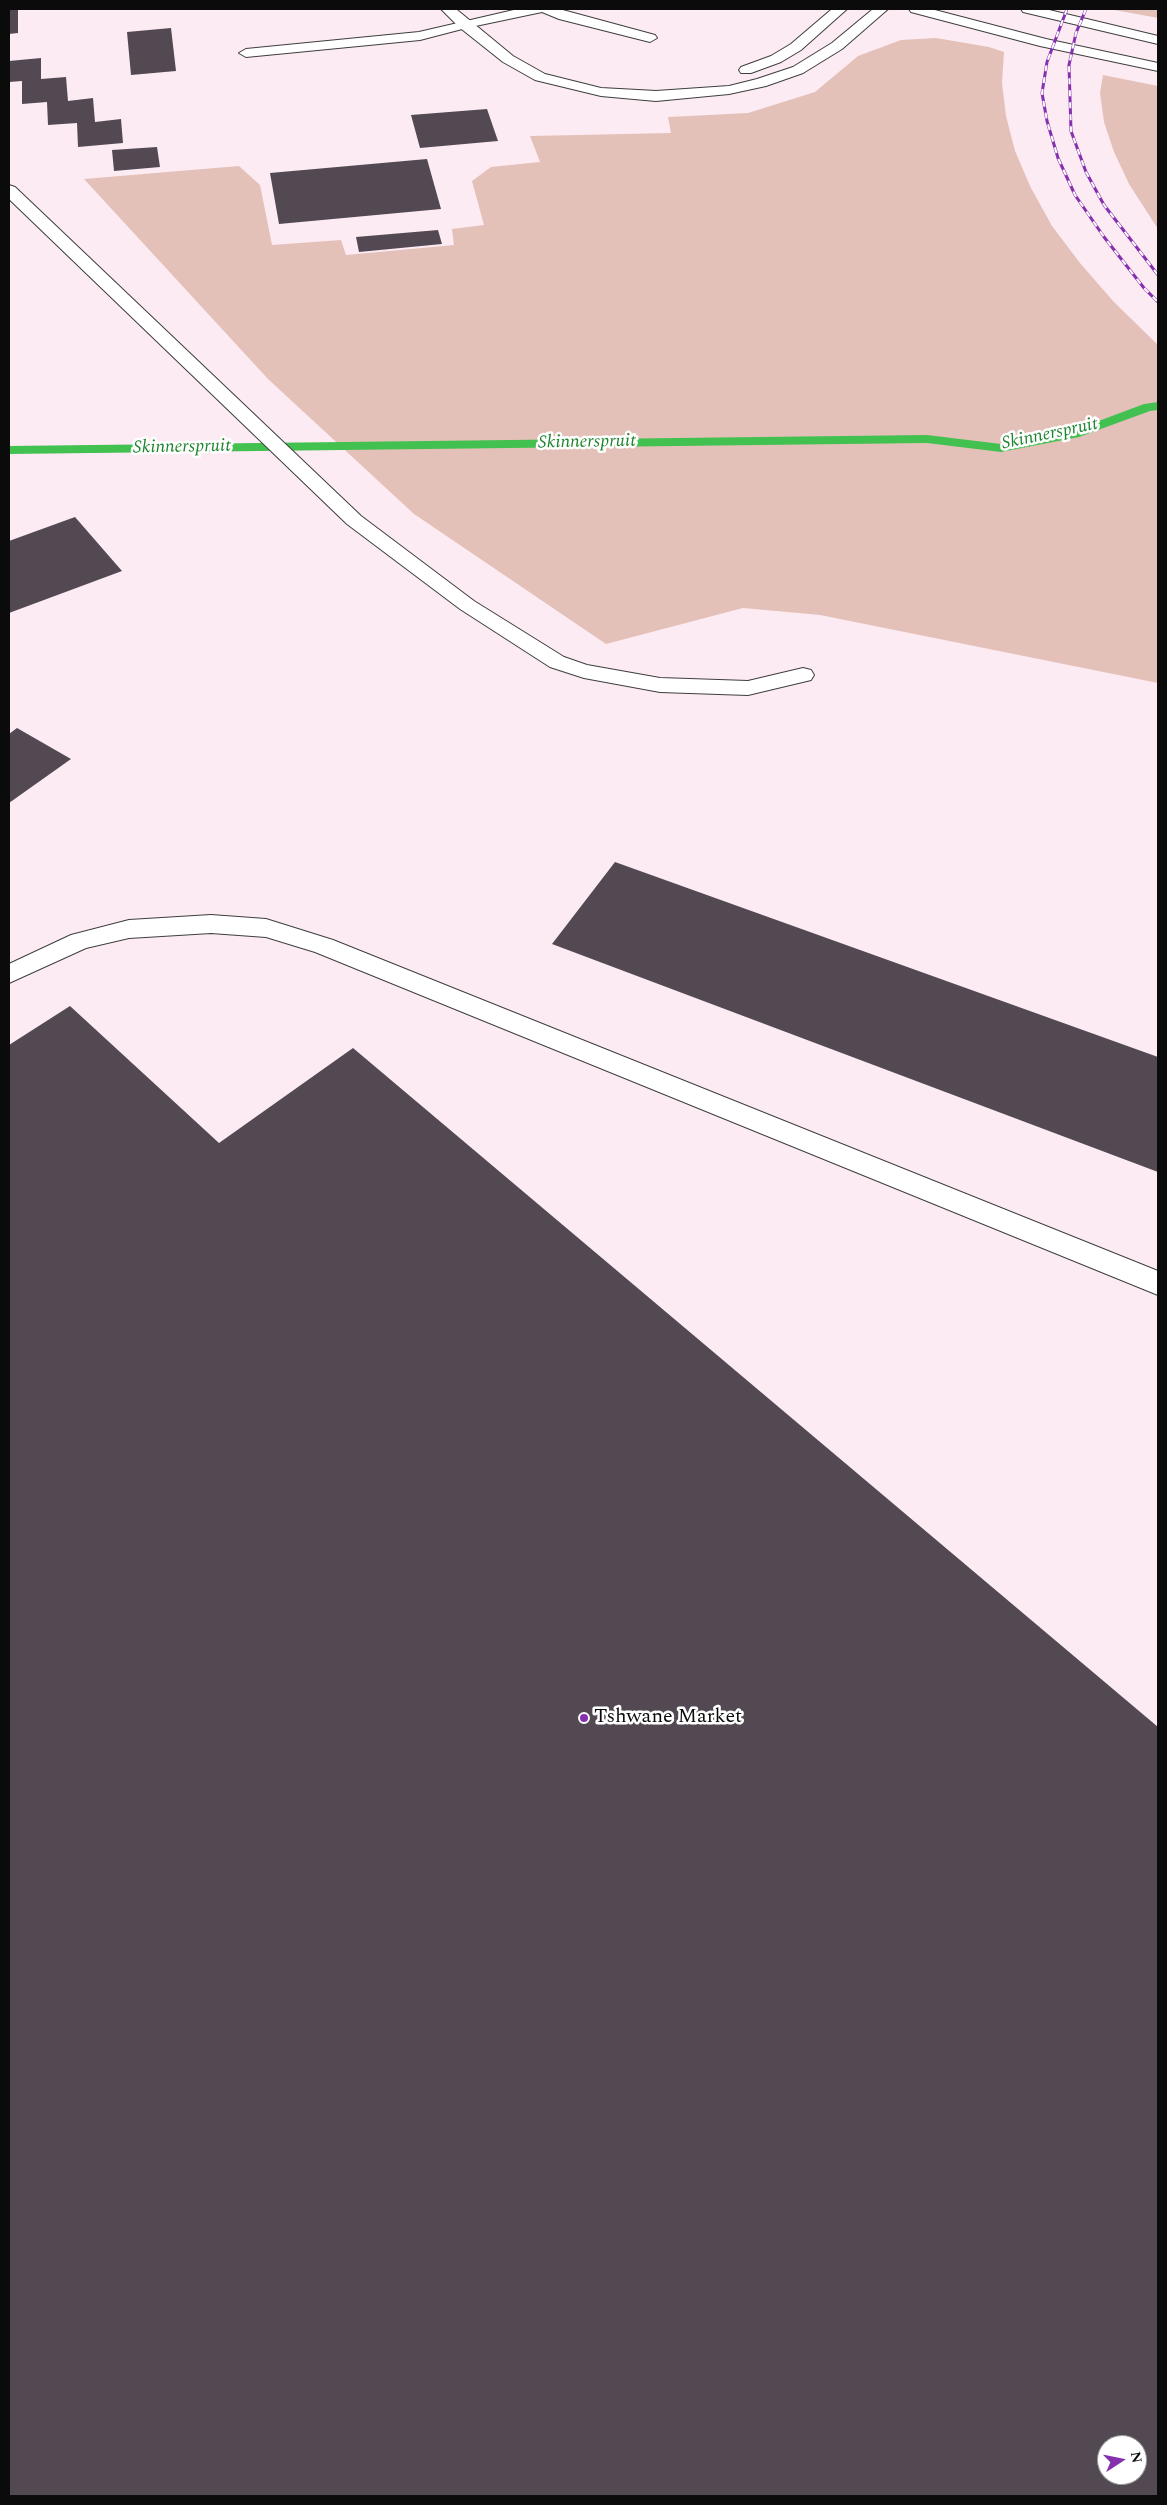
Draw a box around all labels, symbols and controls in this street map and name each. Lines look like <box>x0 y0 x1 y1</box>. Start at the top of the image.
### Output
water label: Skinnerspruit <box>1000 414 1100 456</box>
water label: Skinnerspruit <box>538 431 636 455</box>
water label: Skinnerspruit <box>133 436 231 460</box>
place label: Tshwane Market <box>594 1706 742 1730</box>
marker: Tshwane Market <box>578 1712 590 1724</box>
north arrow <box>1097 2435 1147 2485</box>
text: N <box>1125 2450 1148 2465</box>

